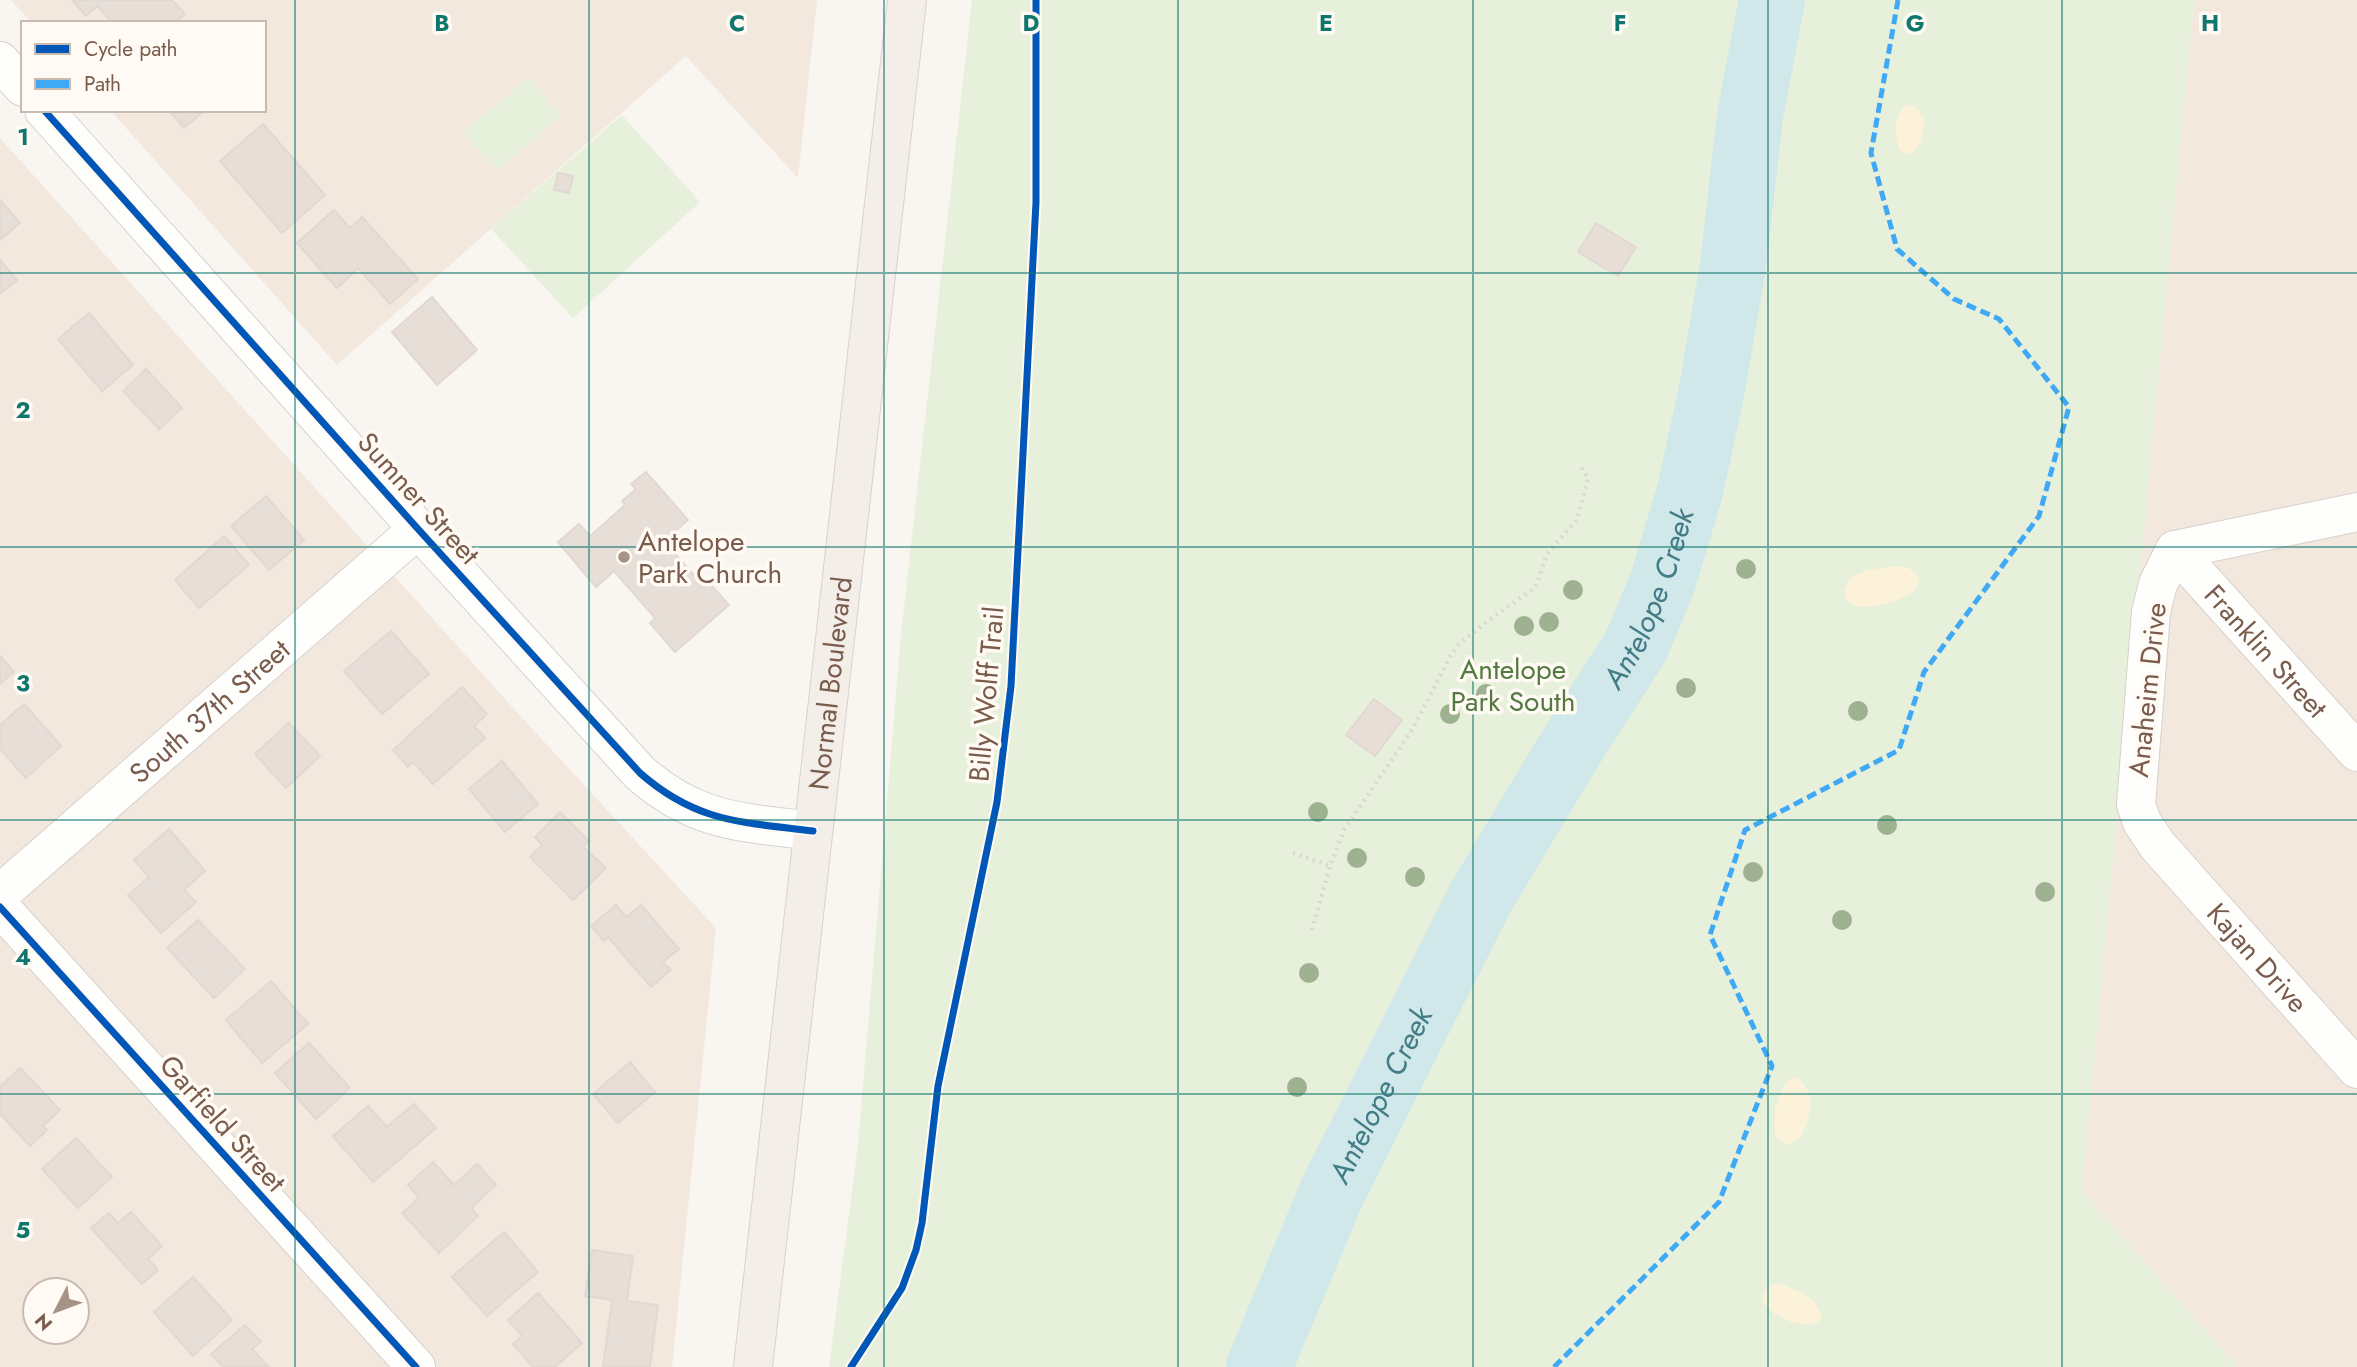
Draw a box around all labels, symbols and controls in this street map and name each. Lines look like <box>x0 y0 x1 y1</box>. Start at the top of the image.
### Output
text: B <box>434 6 450 40</box>
text: C <box>729 6 745 40</box>
text: D <box>1023 6 1040 40</box>
text: E <box>1319 6 1333 40</box>
text: F <box>1614 6 1626 40</box>
text: G <box>1906 6 1924 40</box>
text: H <box>2201 6 2219 40</box>
legend <box>21 21 266 112</box>
text: Cycle path <box>84 34 177 64</box>
text: Path <box>84 69 121 99</box>
text: 1 <box>17 120 29 154</box>
text: 2 <box>15 393 31 427</box>
street label: Sumner Street <box>348 423 490 574</box>
water label: Antelope Creek <box>1591 502 1705 698</box>
place label: Antelope Park Church <box>638 521 782 594</box>
marker: Antelope Park Church <box>616 549 632 565</box>
street label: Normal Boulevard <box>798 575 863 792</box>
street label: Franklin Street <box>2194 576 2337 727</box>
street label: Anaheim Drive <box>2118 601 2177 779</box>
street label: Billy Wolff Trail <box>958 605 1015 783</box>
street label: South 37th Street <box>120 630 299 793</box>
park label: Antelope Park South <box>1450 649 1576 722</box>
text: 3 <box>16 666 30 700</box>
street label: Kajan Drive <box>2197 894 2318 1022</box>
text: 4 <box>15 940 31 974</box>
water label: Antelope Creek <box>1317 999 1443 1191</box>
street label: Garfield Street <box>150 1046 296 1201</box>
text: 5 <box>16 1213 30 1247</box>
north arrow <box>21 1276 91 1346</box>
text: N <box>29 1307 59 1337</box>

